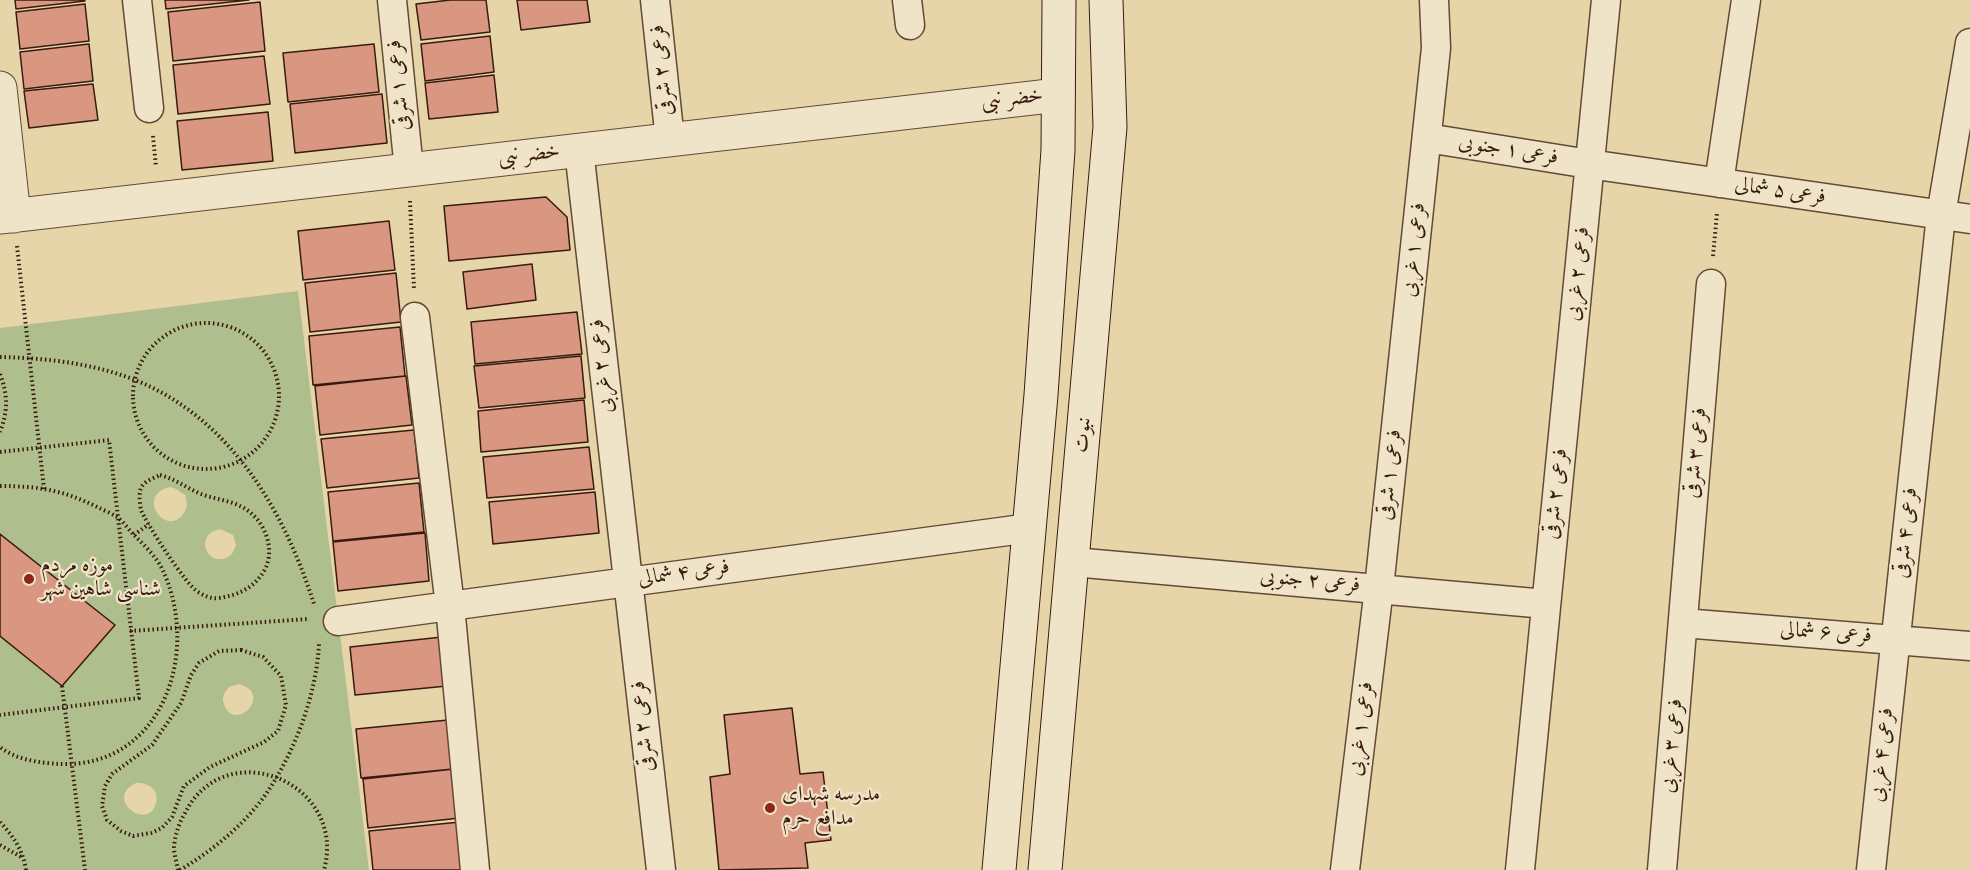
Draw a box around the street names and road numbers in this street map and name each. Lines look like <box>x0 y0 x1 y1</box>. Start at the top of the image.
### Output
street label: فرعی ۲ شرقی <box>646 23 680 117</box>
street label: فرعی ۱ شرقی <box>383 38 417 132</box>
street label: خضر نبی <box>980 84 1044 116</box>
street label: فرعی ۱ جنوبی <box>1456 131 1560 171</box>
street label: خضر نبی <box>497 140 561 172</box>
street label: فرعی ۵ شمالی <box>1733 173 1827 211</box>
street label: فرعی ۱ غربی <box>1398 202 1432 298</box>
street label: فرعی ۲ غربی <box>1562 226 1596 322</box>
street label: فرعی ۲ غربی <box>586 318 620 414</box>
street label: فرعی ۳ شرقی <box>1680 406 1714 500</box>
street label: نبوت <box>1070 416 1098 454</box>
street label: فرعی ۱ شرقی <box>1374 428 1408 522</box>
street label: فرعی ۲ شرقی <box>1540 447 1574 541</box>
street label: فرعی ۴ شرقی <box>1890 486 1924 580</box>
street label: فرعی ۴ شمالی <box>637 555 731 593</box>
street label: فرعی ۲ جنوبی <box>1259 565 1361 599</box>
street label: فرعی ۶ شمالی <box>1779 618 1873 650</box>
street label: فرعی ۲ شرقی <box>627 679 661 773</box>
street label: فرعی ۱ غربی <box>1344 681 1380 777</box>
street label: فرعی ۳ غربی <box>1656 698 1690 794</box>
street label: فرعی ۴ غربی <box>1866 707 1900 803</box>

